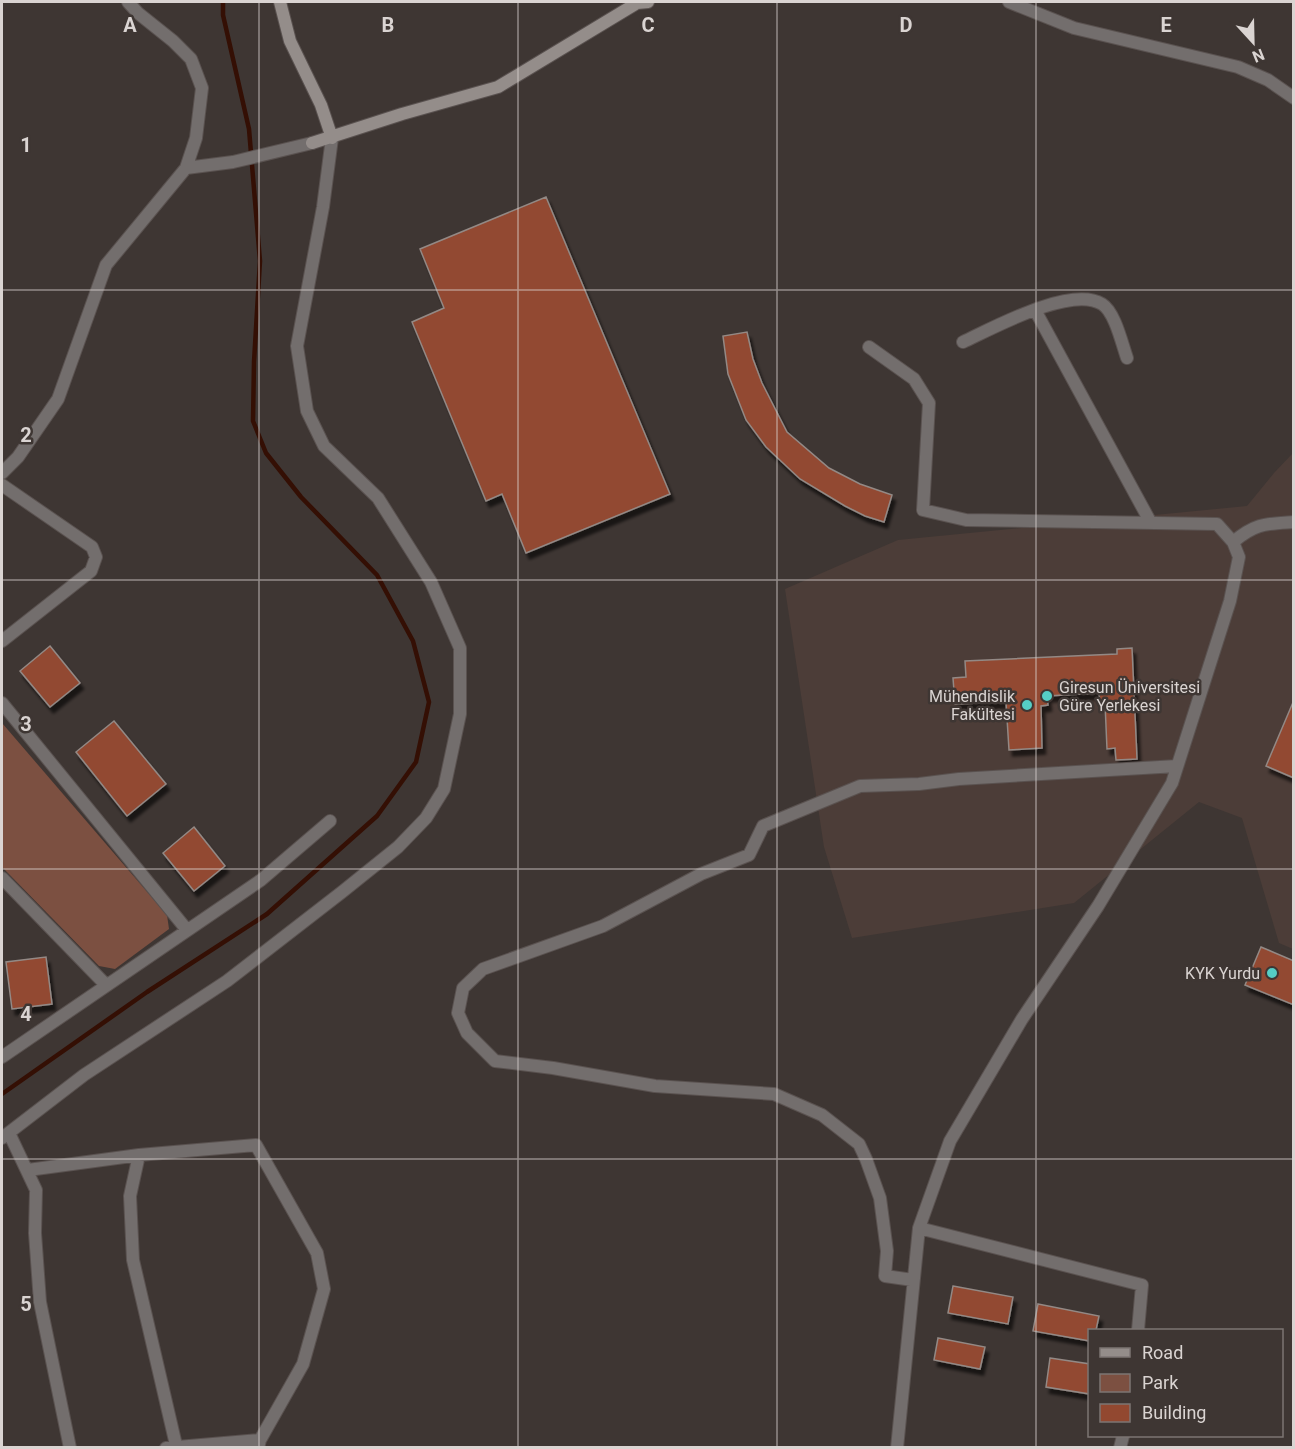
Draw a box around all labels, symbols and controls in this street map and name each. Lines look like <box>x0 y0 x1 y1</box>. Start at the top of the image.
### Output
north arrow <box>1223 12 1283 72</box>
text: A <box>123 13 137 37</box>
text: B <box>382 13 394 37</box>
text: C <box>641 13 655 37</box>
text: D <box>900 13 913 37</box>
text: E <box>1160 13 1172 37</box>
text: N <box>1250 45 1267 66</box>
text: 1 <box>20 133 32 157</box>
text: 2 <box>20 423 32 447</box>
place label: Giresun Üniversitesi Güre Yerlekesi <box>1059 678 1200 715</box>
place label: Mühendislik Fakültesi <box>929 687 1016 724</box>
marker: Giresun Üniversitesi Güre Yerlekesi <box>1040 689 1054 703</box>
marker: Mühendislik Fakültesi <box>1020 698 1034 712</box>
text: 3 <box>20 712 32 736</box>
place label: KYK Yurdu <box>1185 964 1260 983</box>
marker: KYK Yurdu <box>1265 966 1279 980</box>
text: 4 <box>20 1002 32 1026</box>
text: 5 <box>20 1292 32 1316</box>
legend <box>1088 1329 1283 1437</box>
text: Road <box>1142 1342 1183 1363</box>
text: Park <box>1142 1372 1179 1393</box>
text: Building <box>1142 1402 1206 1423</box>

